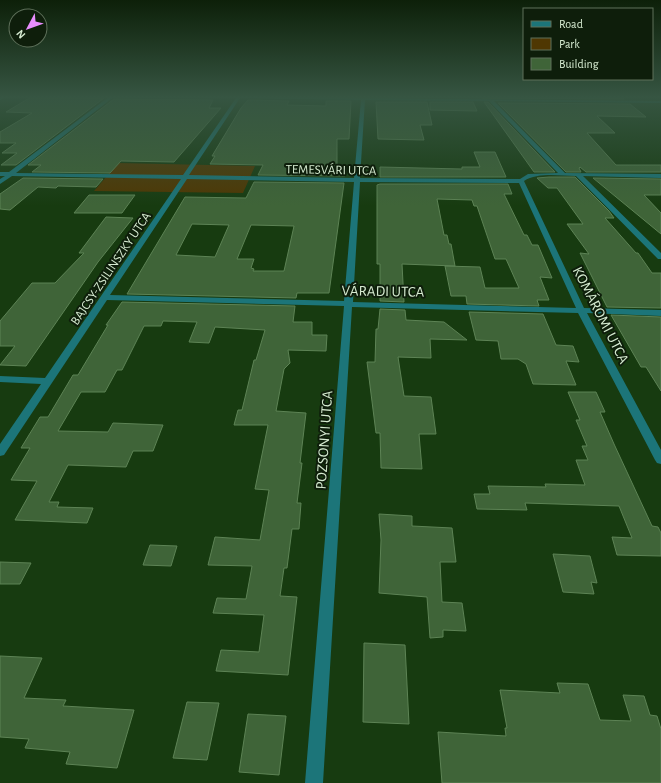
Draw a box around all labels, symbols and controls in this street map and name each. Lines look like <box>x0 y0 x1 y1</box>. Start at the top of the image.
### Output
north arrow <box>8 8 48 48</box>
legend <box>523 8 653 80</box>
text: Road <box>559 18 583 30</box>
text: N <box>14 28 27 41</box>
text: Park <box>559 38 580 50</box>
text: Building <box>559 58 599 70</box>
street label: TEMESVÁRI UTCA <box>285 162 377 178</box>
street label: BAJCSY-ZSILINSZKY UTCA <box>69 210 154 328</box>
street label: KOMÁROMI UTCA <box>570 263 633 366</box>
street label: VÁRADI UTCA <box>342 281 425 300</box>
street label: POZSONYI UTCA <box>314 390 335 490</box>

